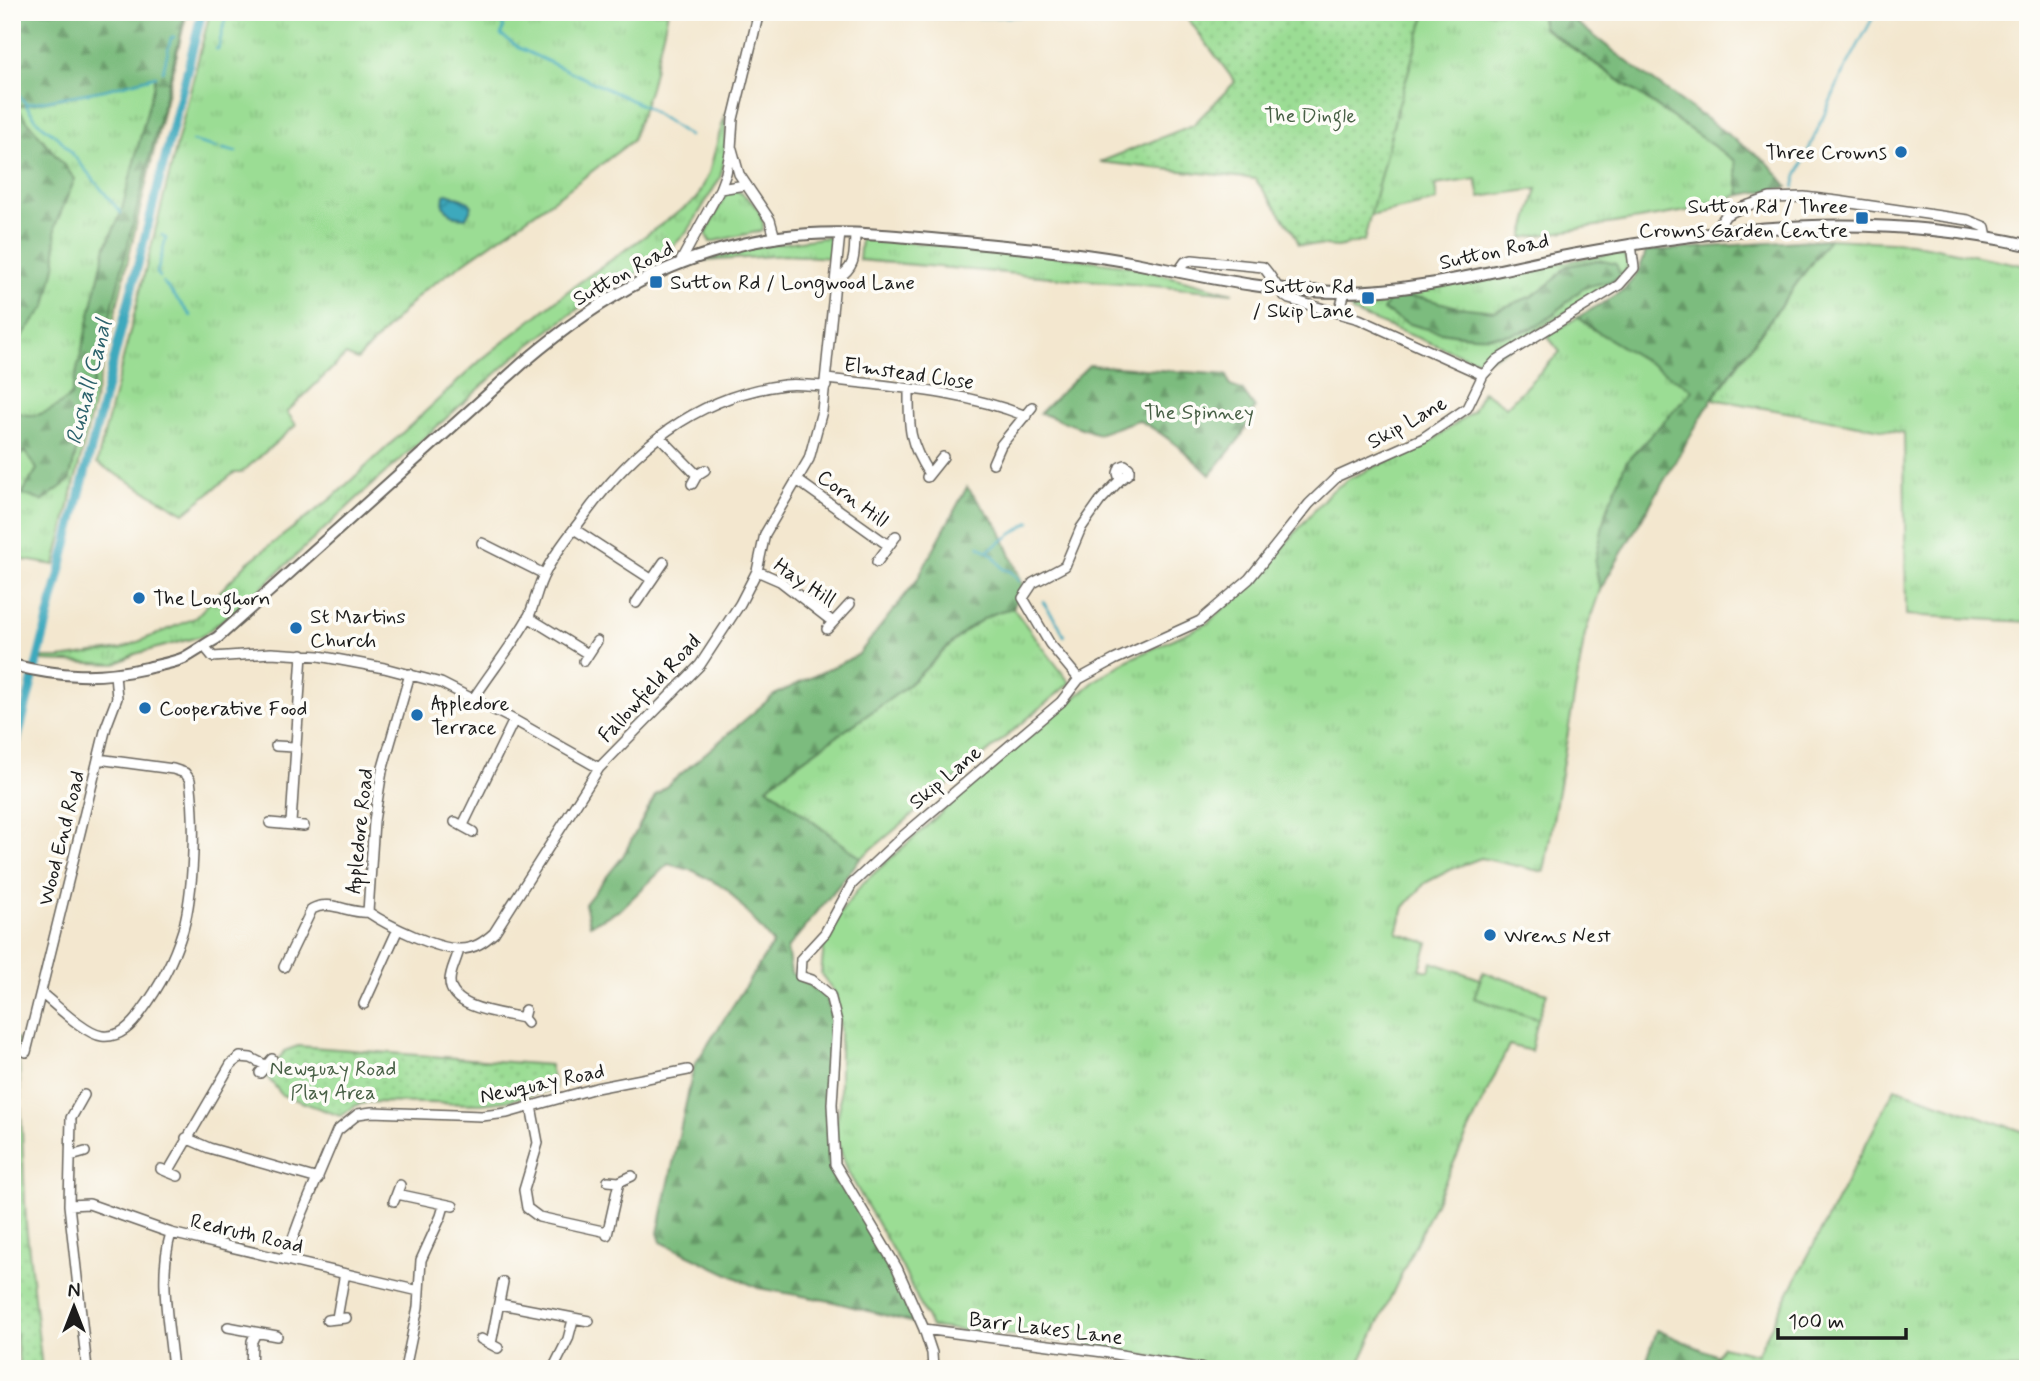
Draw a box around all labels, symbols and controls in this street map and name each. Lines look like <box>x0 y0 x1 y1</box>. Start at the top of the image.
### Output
park label: The Dingle <box>1264 102 1356 132</box>
place label: Three Crowns <box>1765 139 1887 167</box>
marker: Three Crowns <box>1893 144 1909 160</box>
place label: Sutton Rd / Three Crowns Garden Centre <box>1639 193 1848 245</box>
marker: Sutton Rd / Three Crowns Garden Centre <box>1854 210 1870 226</box>
street label: Sutton Road <box>1437 227 1552 277</box>
street label: Sutton Road <box>568 235 679 313</box>
place label: Sutton Rd / Longwood Lane <box>670 269 915 298</box>
place label: Sutton Rd / Skip Lane <box>1252 273 1354 325</box>
marker: Sutton Rd / Longwood Lane <box>648 274 664 290</box>
marker: Sutton Rd / Skip Lane <box>1360 290 1376 306</box>
water label: Rushall Canal <box>60 315 120 448</box>
street label: Elmstead Close <box>842 351 976 397</box>
street label: Skip Lane <box>1363 389 1452 456</box>
park label: The Spinney <box>1144 399 1254 427</box>
street label: Corn Hill <box>811 463 894 534</box>
street label: Hay Hill <box>768 552 841 614</box>
place label: The Longhorn <box>153 585 271 615</box>
marker: The Longhorn <box>131 590 147 606</box>
place label: St Martins Church <box>310 603 406 655</box>
marker: St Martins Church <box>288 620 304 636</box>
street label: Fallowfield Road <box>592 628 707 749</box>
place label: Appledore Terrace <box>431 690 509 742</box>
place label: Cooperative Food <box>159 695 308 723</box>
marker: Cooperative Food <box>137 700 153 716</box>
marker: Appledore Terrace <box>409 707 425 723</box>
street label: Skip Lane <box>903 739 988 816</box>
street label: Appledore Road <box>339 767 381 895</box>
street label: Wood End Road <box>32 768 92 909</box>
place label: Wrens Nest <box>1504 922 1611 950</box>
marker: Wrens Nest <box>1482 927 1498 943</box>
park label: Newquay Road Play Area <box>270 1055 396 1107</box>
street label: Newquay Road <box>477 1057 607 1111</box>
street label: Redruth Road <box>187 1207 306 1261</box>
north arrow <box>38 1272 108 1342</box>
text: N <box>68 1279 80 1304</box>
scale bar <box>1778 1297 1905 1341</box>
street label: Barr Lakes Lane <box>967 1306 1124 1352</box>
text: 100 m <box>1788 1308 1844 1336</box>

